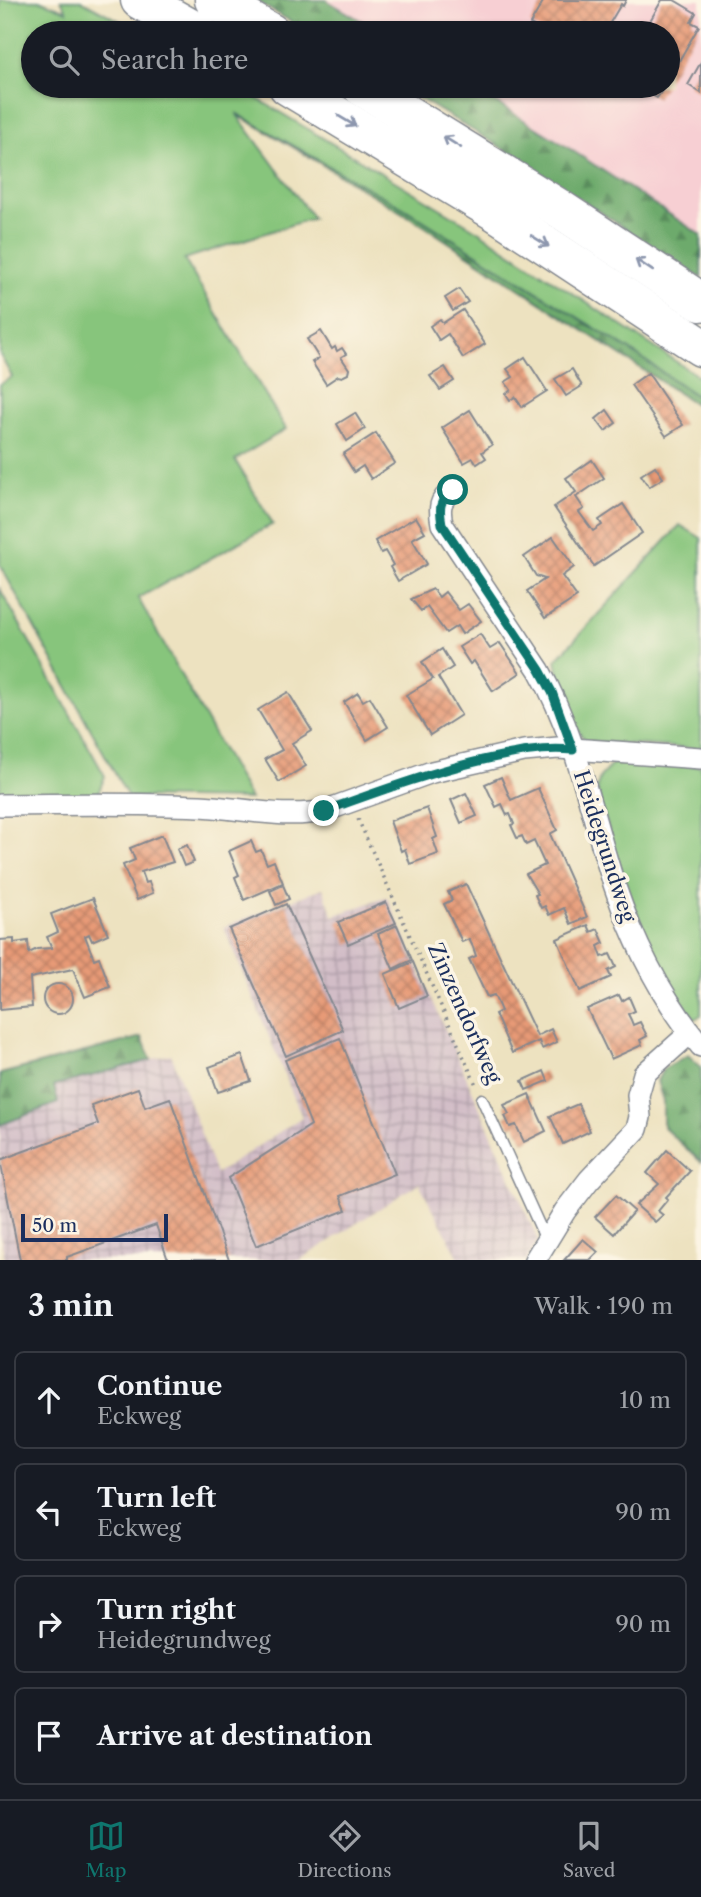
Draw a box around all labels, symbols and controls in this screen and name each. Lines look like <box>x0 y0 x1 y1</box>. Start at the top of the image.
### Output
search box <box>21 21 680 98</box>
icon: search <box>45 41 83 79</box>
text: Search here <box>101 44 248 76</box>
one-way arrow <box>337 114 357 128</box>
one-way arrow <box>443 134 463 148</box>
one-way arrow <box>530 234 550 248</box>
one-way arrow <box>635 257 654 272</box>
route start <box>437 474 468 505</box>
street label: Heidegrundweg <box>569 767 642 926</box>
route end <box>308 795 339 826</box>
street label: Zinzendorfweg <box>423 939 508 1088</box>
scale bar <box>21 1211 168 1243</box>
text: 50 m <box>32 1214 77 1237</box>
text: 3 min <box>28 1287 114 1324</box>
text: Walk · 190 m <box>534 1292 673 1320</box>
text: Continue <box>97 1370 222 1402</box>
icon: ahead <box>30 1381 68 1419</box>
text: 10 m <box>619 1386 671 1414</box>
text: Eckweg <box>97 1402 181 1430</box>
text: Turn left <box>97 1482 216 1514</box>
icon: left <box>30 1493 68 1531</box>
text: 90 m <box>615 1498 671 1526</box>
text: Eckweg <box>97 1514 181 1542</box>
text: Turn right <box>97 1594 236 1626</box>
icon: right <box>30 1605 68 1643</box>
text: 90 m <box>615 1610 671 1638</box>
text: Heidegrundweg <box>97 1626 271 1654</box>
icon: arrive <box>30 1717 68 1755</box>
text: Arrive at destination <box>97 1720 372 1752</box>
tab: Map <box>86 1817 126 1882</box>
tab: Directions <box>298 1817 391 1882</box>
tab: Saved <box>563 1817 615 1882</box>

